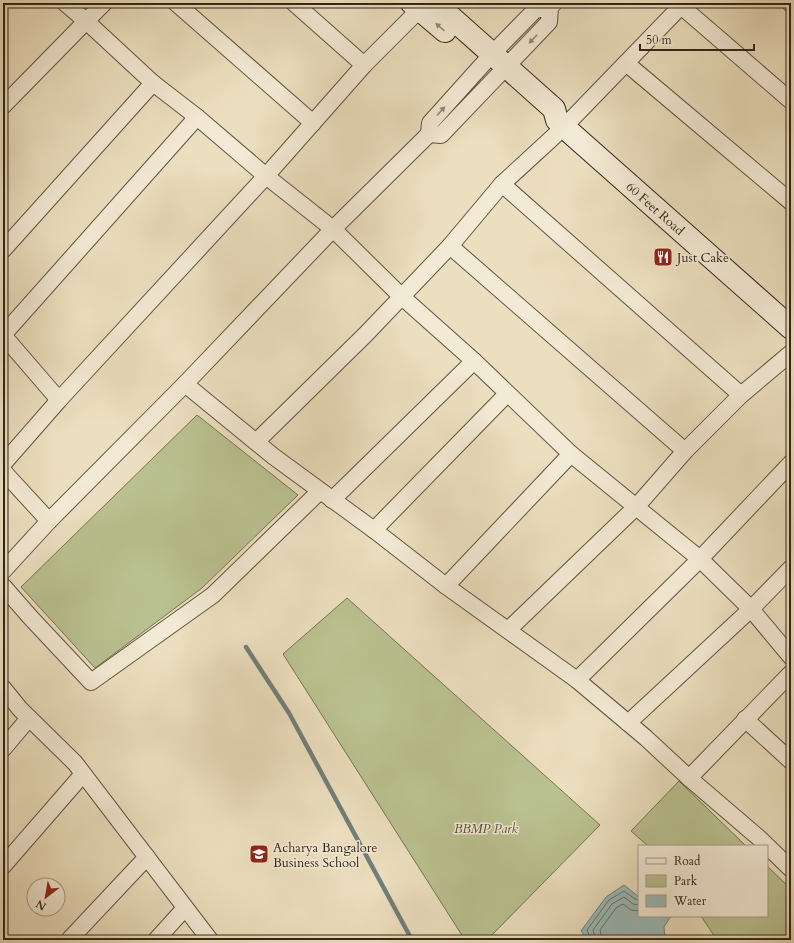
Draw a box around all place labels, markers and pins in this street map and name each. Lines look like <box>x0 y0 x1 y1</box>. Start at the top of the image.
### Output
restaurant icon: Just Cake <box>652 246 674 268</box>
place label: Just Cake <box>675 249 729 267</box>
place label: Acharya Bangalore Business School <box>273 839 377 872</box>
school or university icon: Acharya Bangalore Business School <box>248 843 270 865</box>

